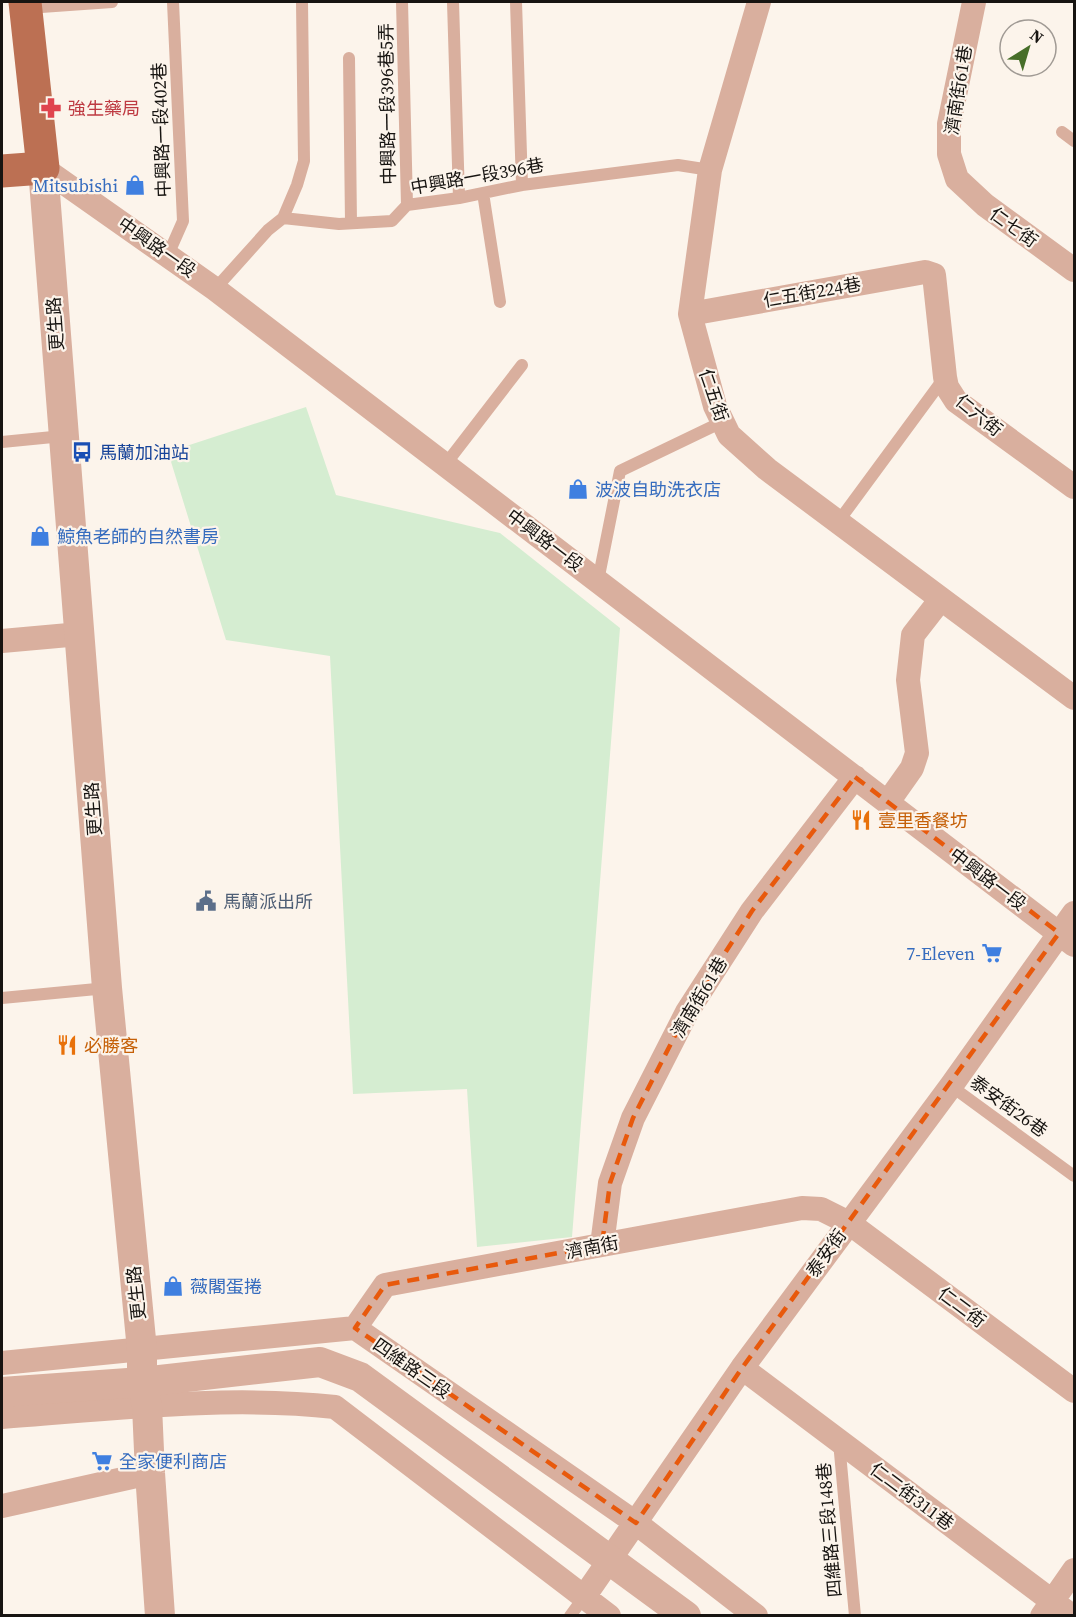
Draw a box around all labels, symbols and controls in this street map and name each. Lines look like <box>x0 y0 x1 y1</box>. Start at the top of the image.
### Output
north arrow <box>998 18 1058 78</box>
street label: 中興路一段396巷5弄 <box>373 23 401 185</box>
text: N <box>1026 24 1049 49</box>
street label: 濟南街61巷 <box>939 44 977 136</box>
street label: 中興路一段402巷 <box>146 62 176 198</box>
pharmacy icon: 強生藥局 <box>39 96 63 120</box>
place label: 強生藥局 <box>68 96 140 121</box>
street label: 中興路一段396巷 <box>408 152 546 200</box>
place label: Mitsubishi <box>33 173 118 198</box>
shop icon: Mitsubishi <box>123 173 147 197</box>
street label: 仁七街 <box>985 201 1043 253</box>
street label: 中興路一段 <box>113 211 201 283</box>
street label: 仁五街224巷 <box>761 271 863 313</box>
street label: 更生路 <box>41 296 69 352</box>
street label: 仁五街 <box>693 365 735 425</box>
street label: 仁六街 <box>950 388 1008 442</box>
bus stop icon: 馬蘭加油站 <box>70 440 94 464</box>
place label: 馬蘭加油站 <box>99 440 189 465</box>
shop icon: 波波自助洗衣店 <box>566 477 590 501</box>
place label: 波波自助洗衣店 <box>595 477 721 502</box>
street label: 中興路一段 <box>502 503 588 577</box>
shop icon: 鯨魚老師的自然書房 <box>28 524 52 548</box>
place label: 鯨魚老師的自然書房 <box>57 524 219 549</box>
street label: 更生路 <box>79 781 107 837</box>
restaurant icon: 壹里香餐坊 <box>849 808 873 832</box>
place label: 壹里香餐坊 <box>878 808 968 833</box>
street label: 中興路一段 <box>945 842 1031 916</box>
public building icon: 馬蘭派出所 <box>194 889 218 913</box>
place label: 馬蘭派出所 <box>223 889 313 914</box>
place label: 7-Eleven <box>906 941 975 966</box>
supermarket icon: 7-Eleven <box>980 941 1004 965</box>
street label: 濟南街61巷 <box>665 952 733 1042</box>
restaurant icon: 必勝客 <box>55 1033 79 1057</box>
place label: 必勝客 <box>84 1033 138 1058</box>
street label: 泰安街26巷 <box>965 1069 1053 1143</box>
street label: 泰安街 <box>800 1224 852 1282</box>
street label: 濟南街 <box>563 1230 621 1264</box>
street label: 更生路 <box>121 1265 151 1321</box>
shop icon: 薇閣蛋捲 <box>161 1274 185 1298</box>
place label: 薇閣蛋捲 <box>190 1274 262 1299</box>
street label: 仁二街 <box>933 1281 991 1333</box>
street label: 四維路三段 <box>368 1332 456 1404</box>
supermarket icon: 全家便利商店 <box>90 1449 114 1473</box>
place label: 全家便利商店 <box>119 1449 227 1474</box>
street label: 仁二街311巷 <box>865 1456 959 1536</box>
street label: 四維路三段148巷 <box>811 1462 847 1598</box>

